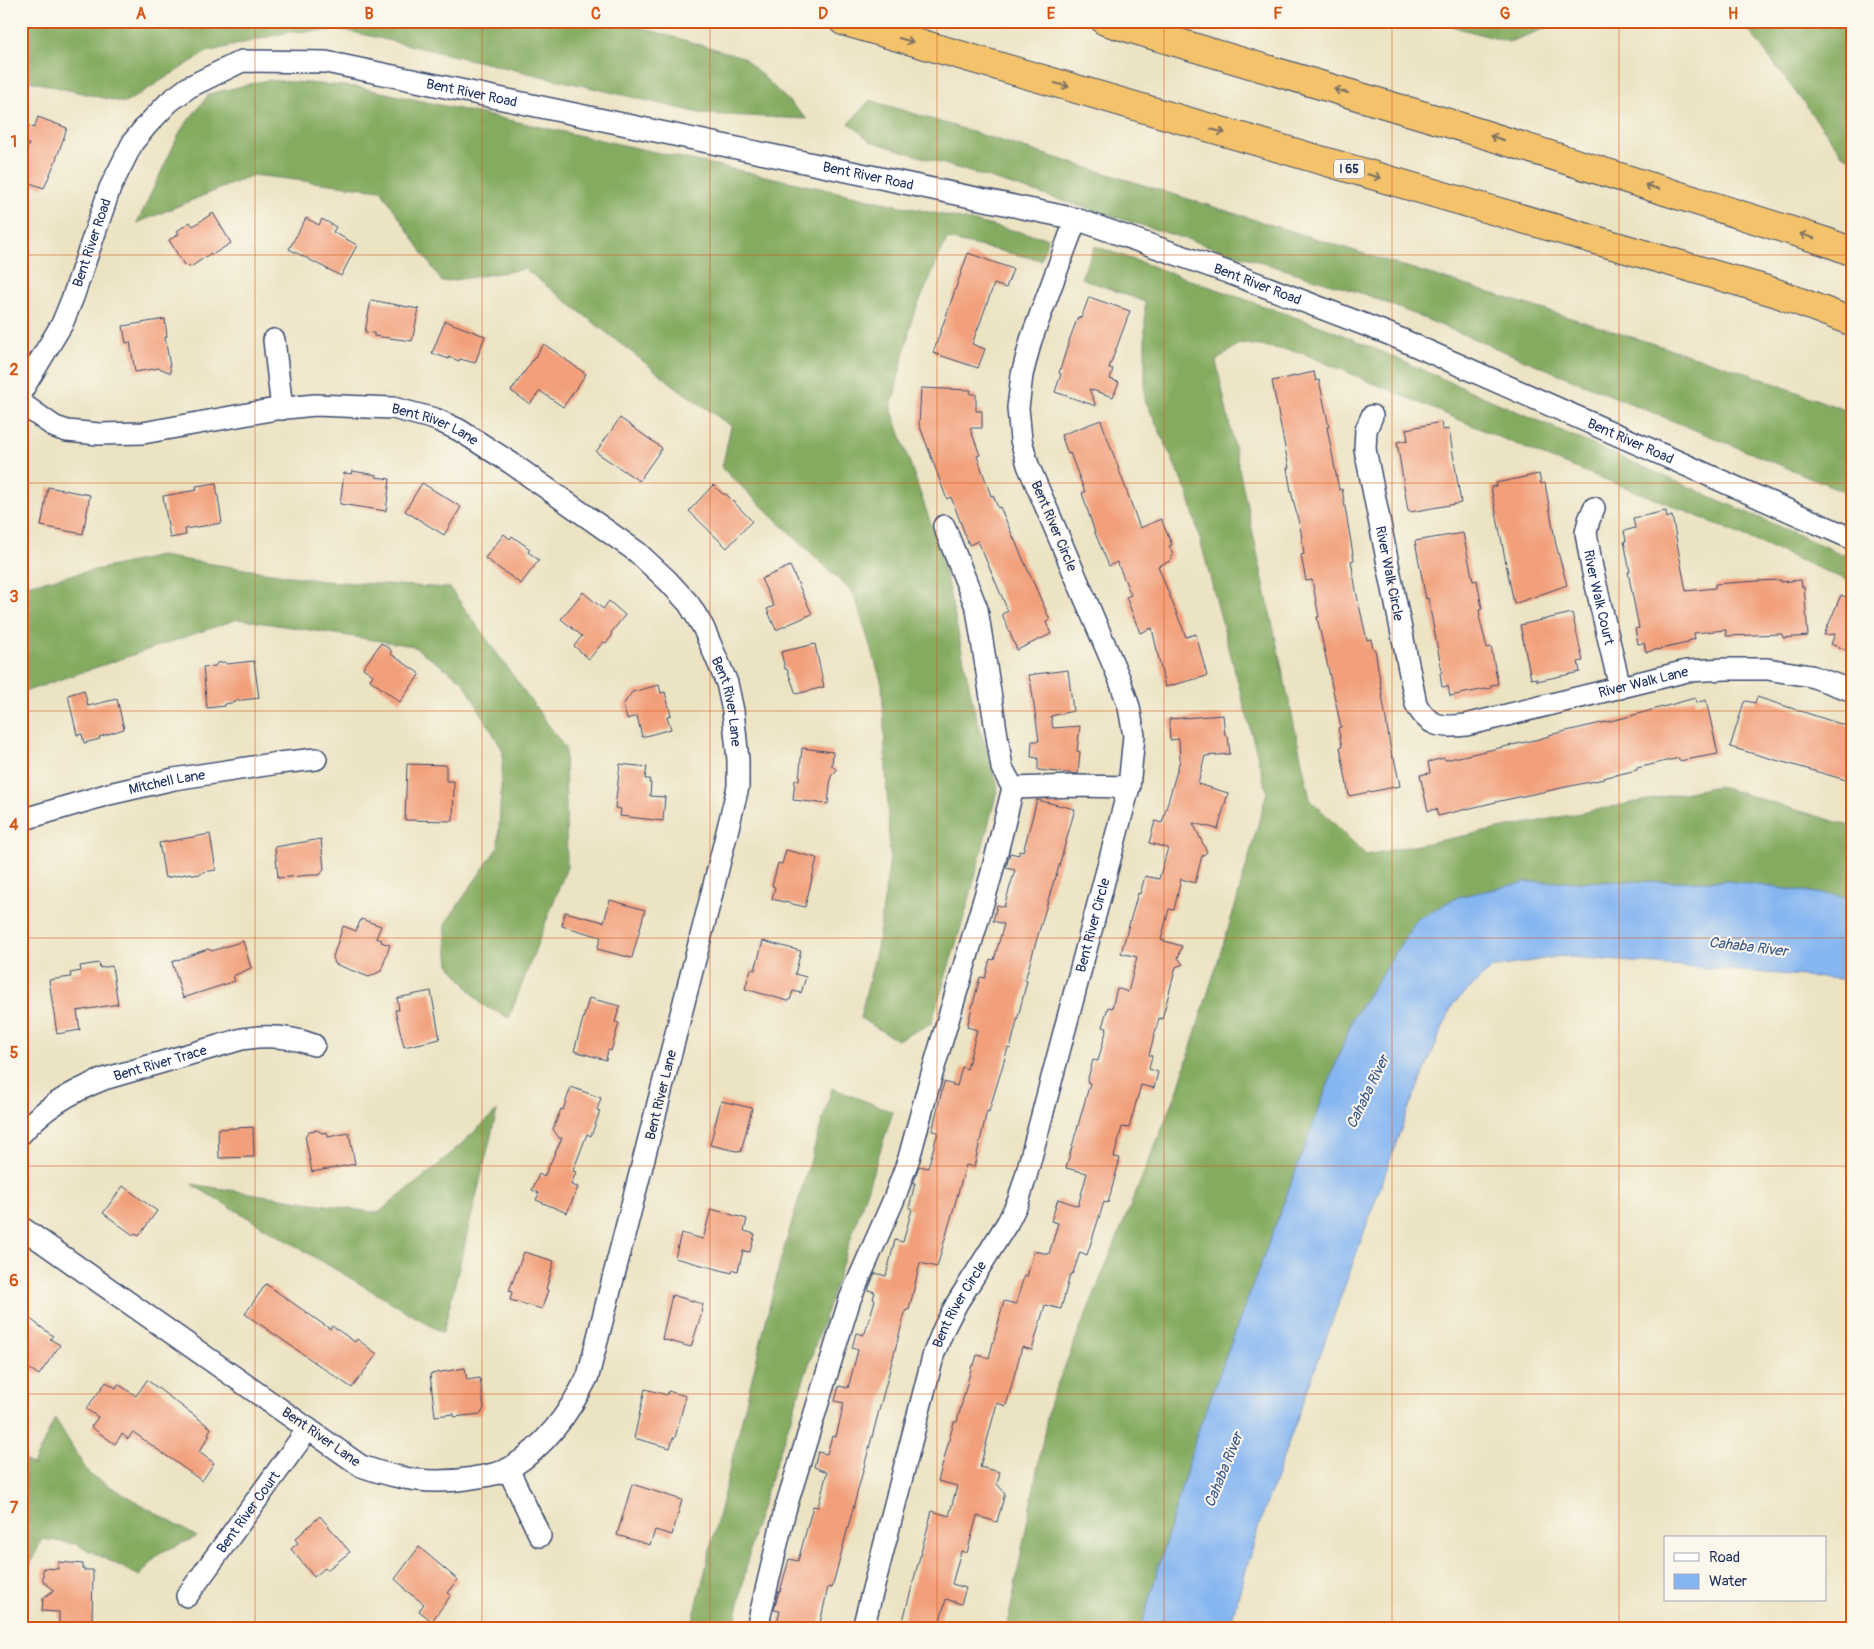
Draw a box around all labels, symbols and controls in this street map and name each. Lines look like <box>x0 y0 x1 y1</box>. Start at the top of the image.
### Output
text: A <box>136 4 147 24</box>
text: B <box>364 4 374 24</box>
text: C <box>591 4 601 24</box>
text: D <box>818 4 828 24</box>
text: E <box>1047 4 1056 24</box>
text: F <box>1273 4 1283 24</box>
text: G <box>1500 4 1511 24</box>
text: H <box>1728 4 1738 24</box>
one-way arrow <box>898 35 914 45</box>
street label: Bent River Road <box>425 75 519 110</box>
one-way arrow <box>1054 81 1070 91</box>
one-way arrow <box>1334 86 1350 95</box>
one-way arrow <box>1210 126 1226 136</box>
text: 1 <box>11 132 17 152</box>
one-way arrow <box>1490 133 1505 142</box>
street label: Bent River Road <box>821 158 915 193</box>
road number: I 65 <box>1334 160 1364 178</box>
one-way arrow <box>1366 172 1382 181</box>
one-way arrow <box>1645 182 1660 191</box>
street label: Bent River Road <box>69 196 114 289</box>
one-way arrow <box>1799 230 1815 240</box>
street label: Bent River Road <box>1211 260 1304 308</box>
text: 2 <box>10 360 19 380</box>
street label: Bent River Lane <box>390 400 482 449</box>
street label: Bent River Road <box>1585 414 1677 467</box>
street label: Bent River Circle <box>1027 478 1081 574</box>
street label: River Walk Circle <box>1372 524 1408 622</box>
street label: River Walk Court <box>1581 549 1618 647</box>
text: 3 <box>10 587 19 607</box>
street label: Bent River Lane <box>708 654 745 747</box>
street label: River Walk Lane <box>1597 663 1690 701</box>
street label: Mitchell Lane <box>127 766 206 798</box>
text: 4 <box>9 815 19 835</box>
street label: Bent River Circle <box>1072 876 1113 974</box>
water label: Cahaba River <box>1708 933 1790 961</box>
street label: Bent River Trace <box>112 1041 209 1084</box>
text: 5 <box>10 1043 19 1063</box>
street label: Bent River Lane <box>642 1048 680 1142</box>
water label: Cahaba River <box>1342 1051 1395 1132</box>
street label: Bent River Circle <box>929 1258 990 1350</box>
text: 6 <box>9 1271 19 1291</box>
street label: Bent River Lane <box>278 1404 364 1470</box>
water label: Cahaba River <box>1200 1428 1248 1510</box>
street label: Bent River Court <box>213 1467 284 1556</box>
text: 7 <box>10 1498 19 1518</box>
legend <box>1664 1536 1826 1602</box>
text: Road <box>1709 1548 1740 1567</box>
text: Water <box>1709 1572 1748 1591</box>

